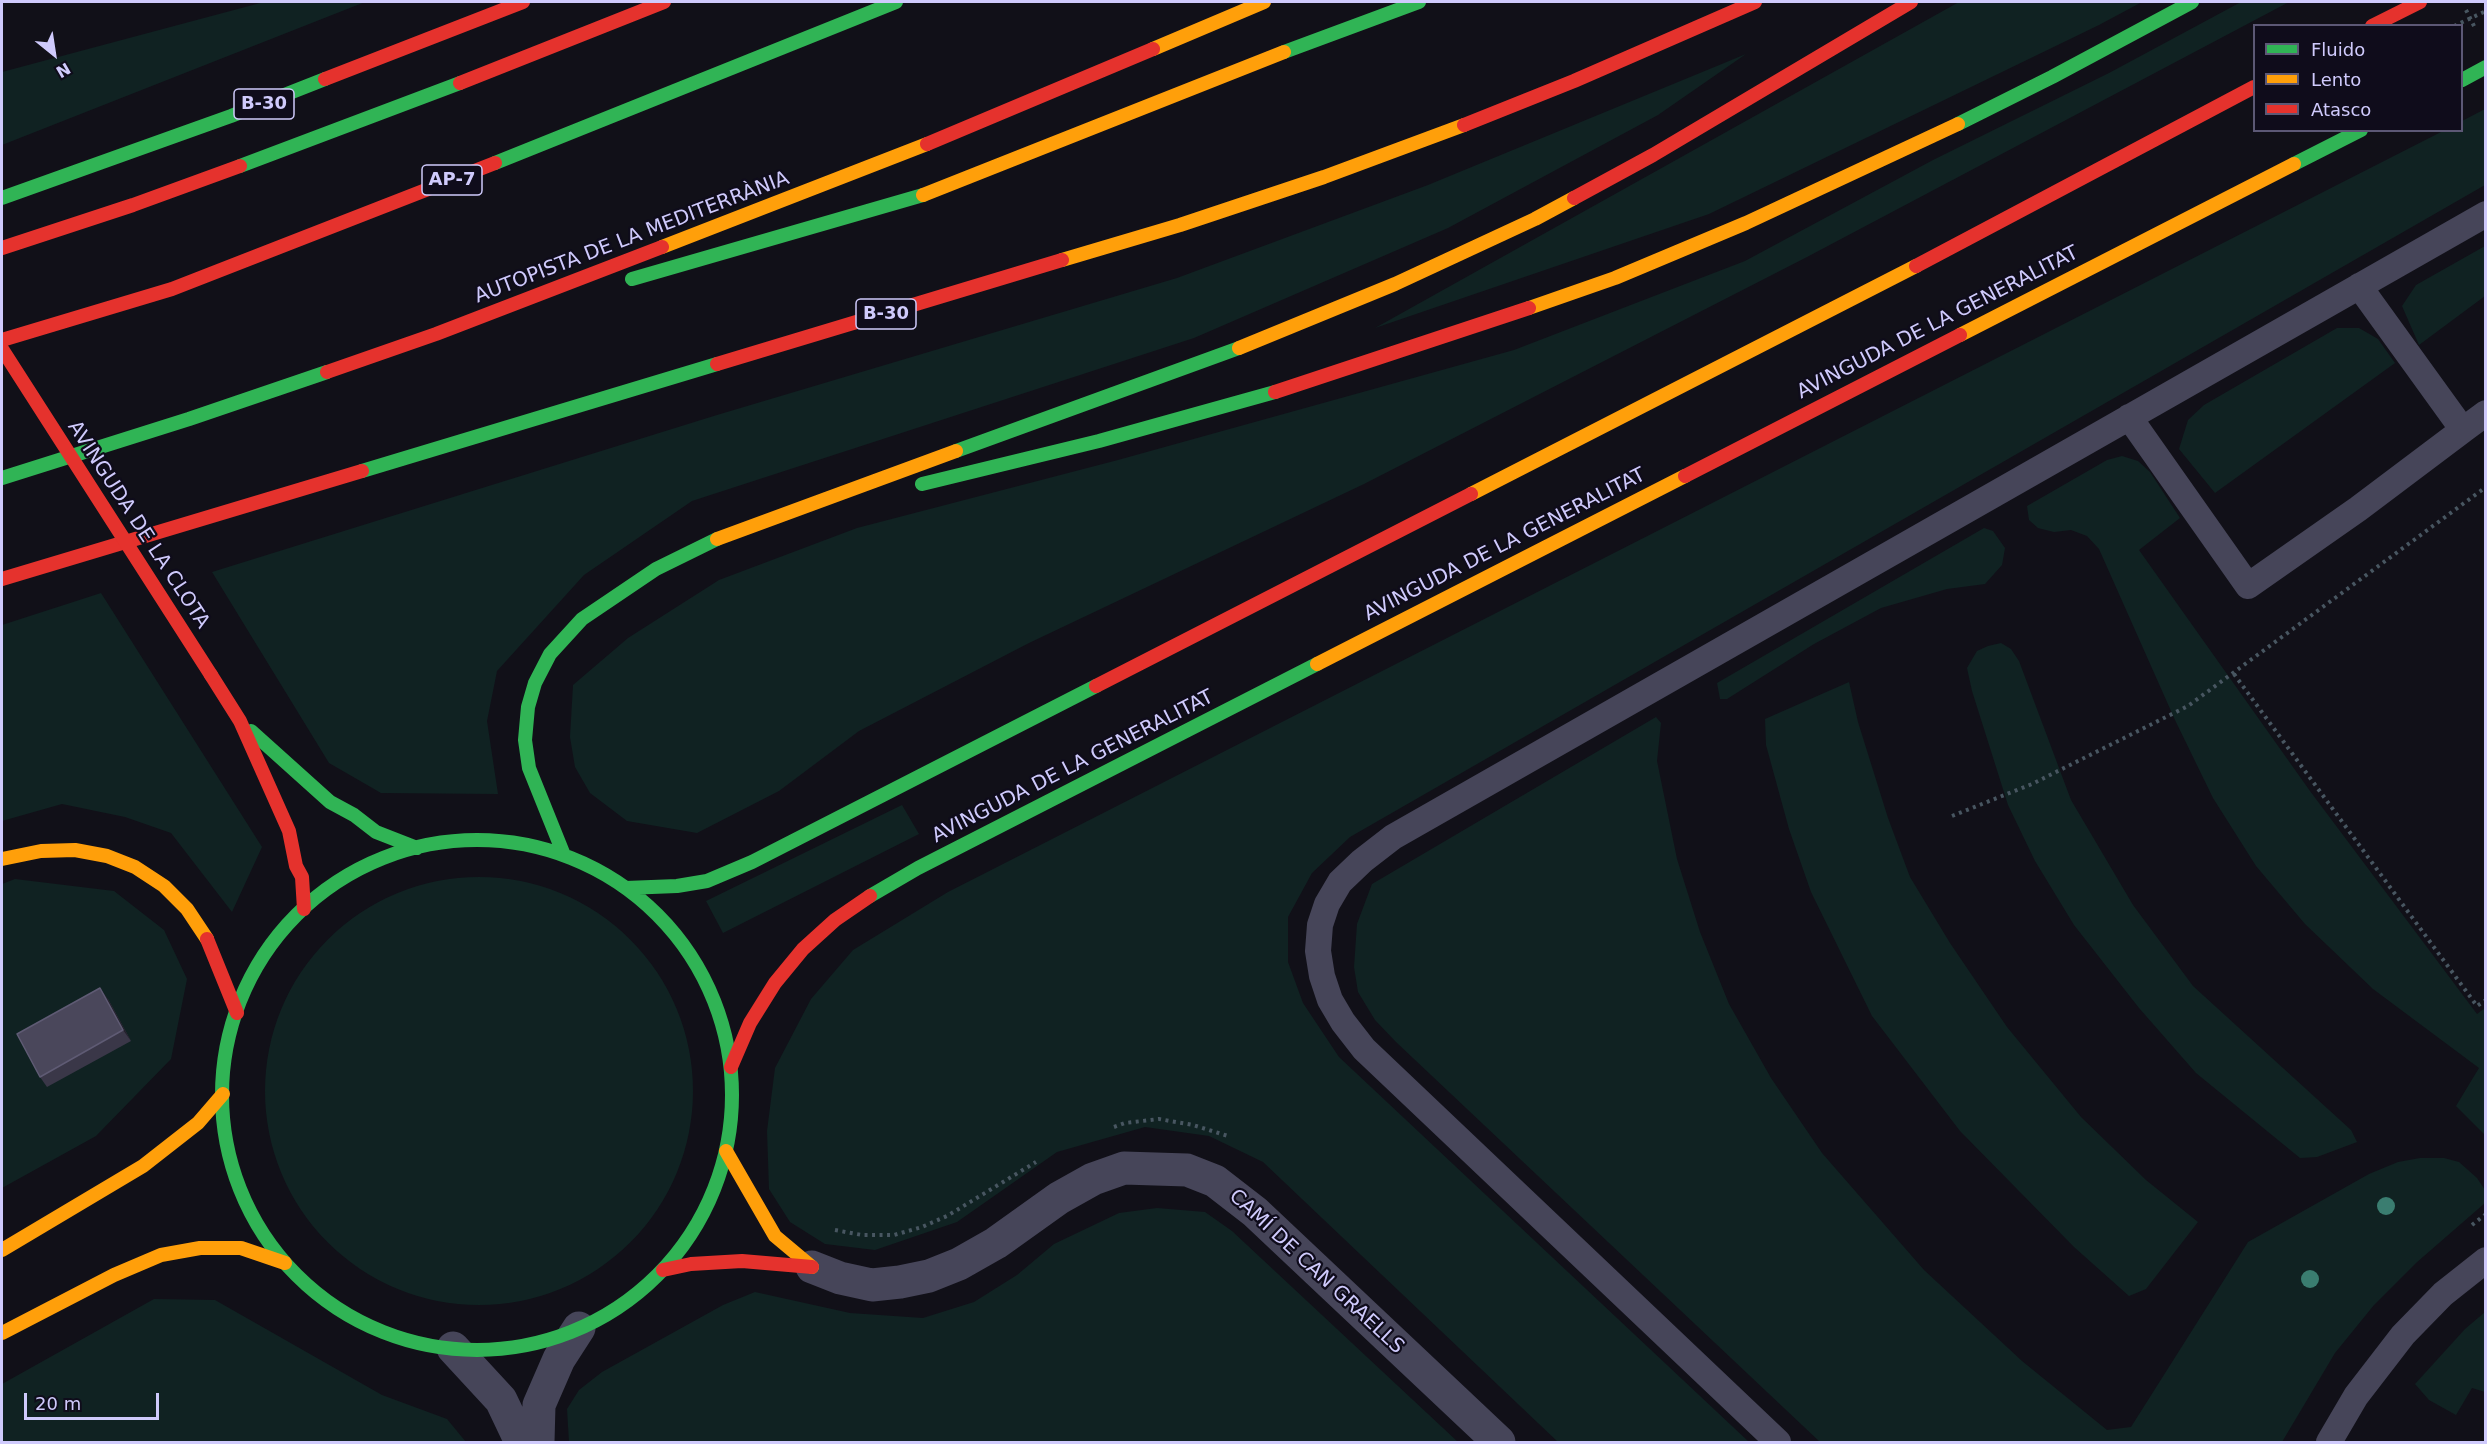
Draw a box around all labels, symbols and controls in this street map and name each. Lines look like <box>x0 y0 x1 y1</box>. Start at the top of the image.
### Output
north arrow <box>24 24 84 84</box>
legend <box>2253 24 2463 132</box>
text: Fluido <box>2311 39 2365 60</box>
text: N <box>53 58 74 82</box>
text: Lento <box>2311 69 2361 90</box>
road number: B-30 <box>234 89 294 119</box>
text: Atasco <box>2311 99 2371 120</box>
road number: AP-7 <box>422 165 482 195</box>
street label: AUTOPISTA DE LA MEDITERRÀNIA <box>471 167 793 309</box>
street label: AVINGUDA DE LA GENERALITAT <box>1793 241 2083 405</box>
road number: B-30 <box>856 299 916 329</box>
street label: AVINGUDA DE LA CLOTA <box>62 417 214 633</box>
street label: AVINGUDA DE LA GENERALITAT <box>1360 463 1650 627</box>
street label: AVINGUDA DE LA GENERALITAT <box>928 685 1218 849</box>
street label: CAMÍ DE CAN GRAELLS <box>1224 1185 1408 1359</box>
scale bar <box>27 1381 162 1419</box>
text: 20 m <box>35 1393 81 1414</box>

